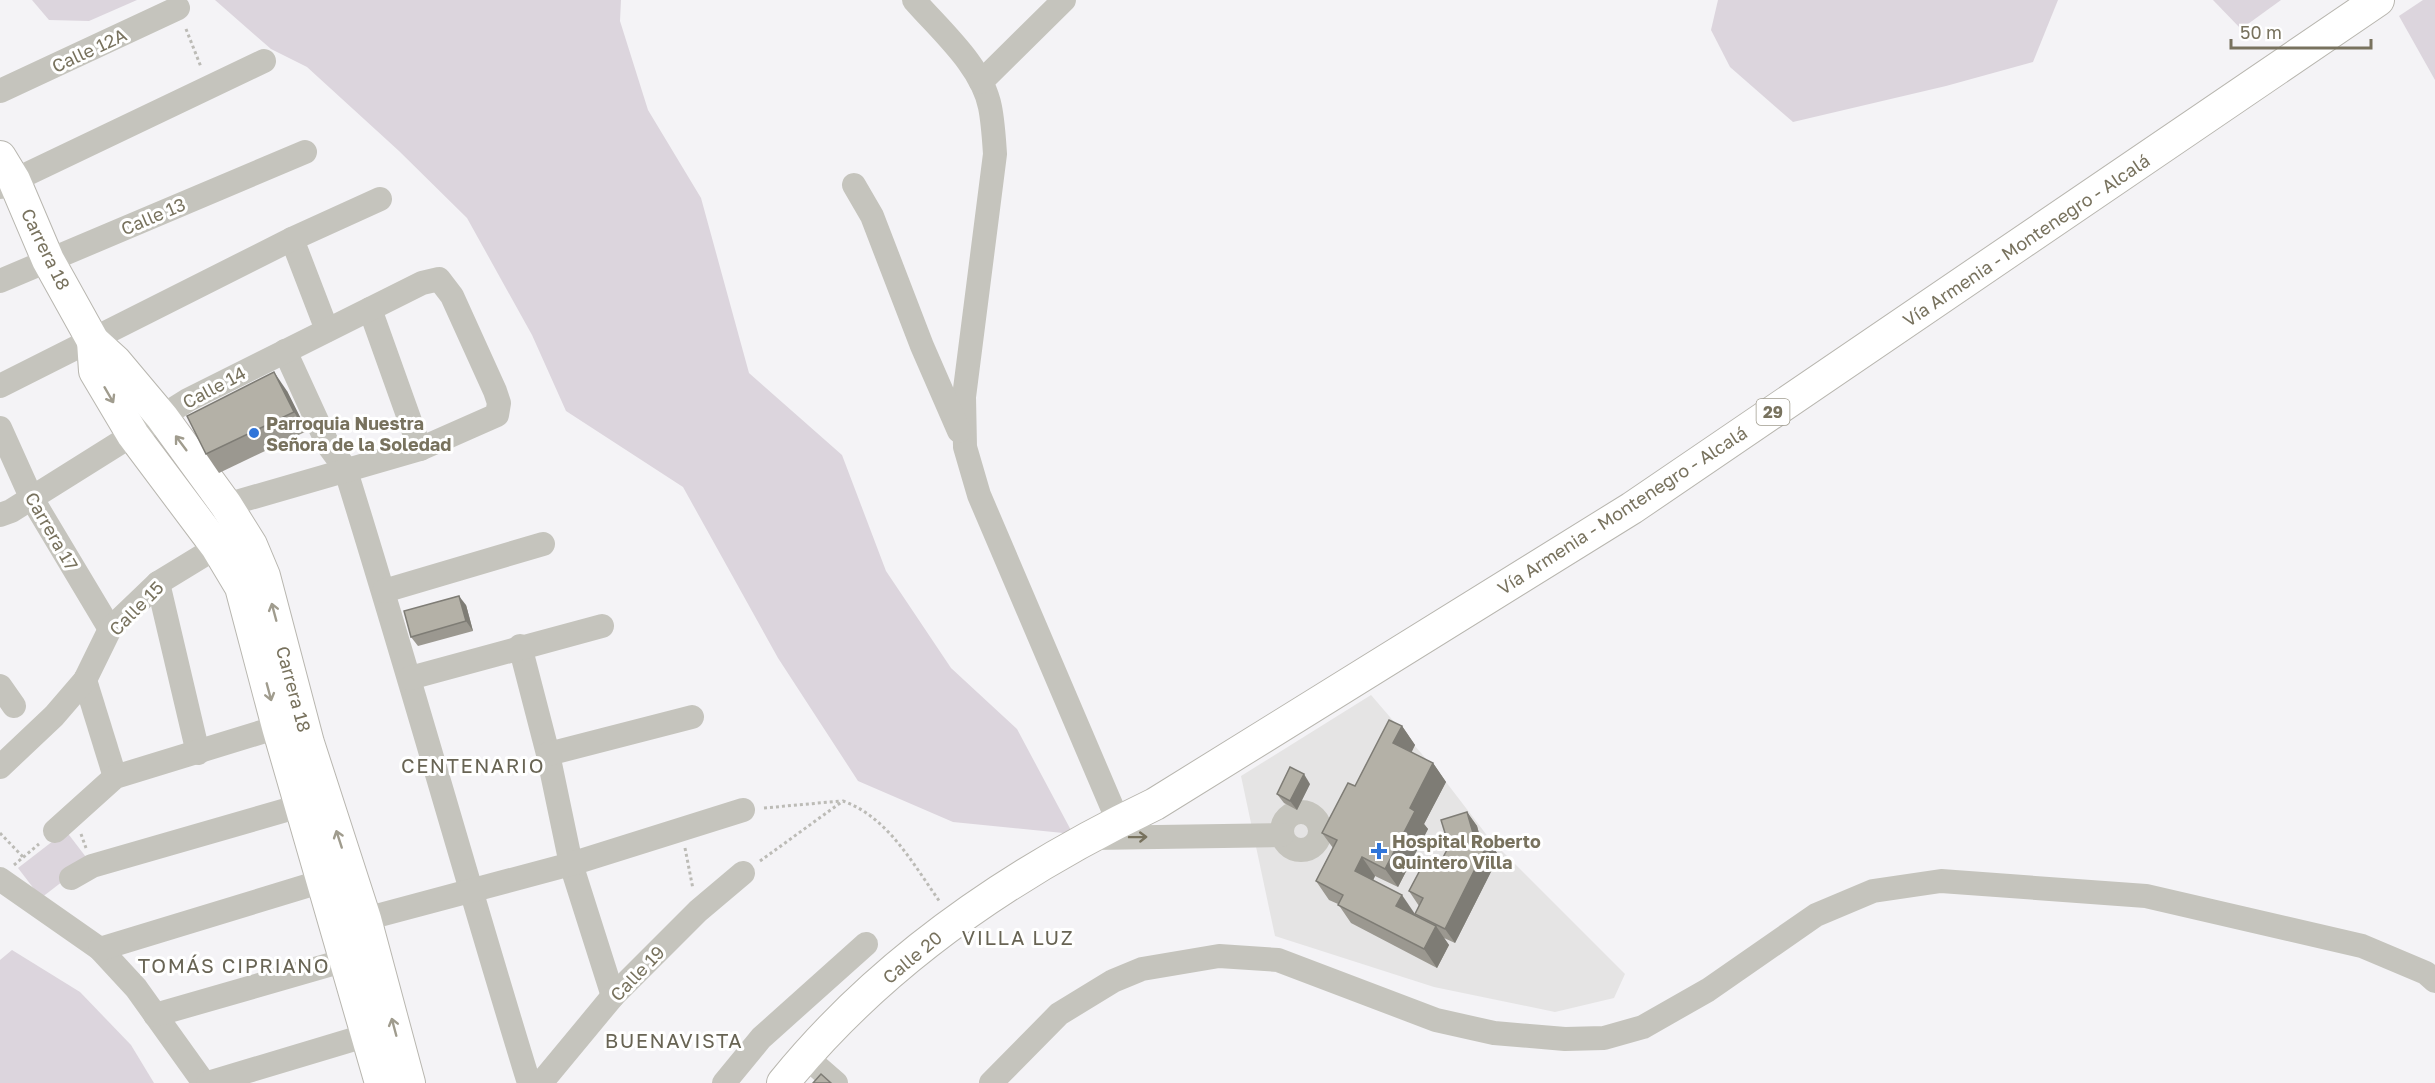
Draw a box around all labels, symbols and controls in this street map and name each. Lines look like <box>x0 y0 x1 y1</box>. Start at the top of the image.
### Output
scale bar <box>2231 12 2370 50</box>
text: 50 m <box>2240 21 2282 43</box>
street label: Calle 12A <box>48 23 130 77</box>
street label: Vía Armenia - Montenegro - Alcalá <box>1898 149 2154 331</box>
street label: Calle 13 <box>117 193 189 239</box>
street label: Carrera 18 <box>17 205 75 293</box>
street label: Calle 14 <box>179 361 249 413</box>
one-way arrow <box>104 386 116 403</box>
road number: 29 <box>1756 399 1790 425</box>
place label: Parroquia Nuestra Señora de la Soledad <box>266 412 451 455</box>
street label: Vía Armenia - Montenegro - Alcalá <box>1493 421 1751 599</box>
marker: Parroquia Nuestra Señora de la Soledad <box>247 426 261 440</box>
one-way arrow <box>174 435 187 451</box>
street label: Carrera 17 <box>21 488 83 574</box>
street label: Calle 15 <box>104 576 168 640</box>
one-way arrow <box>267 603 279 622</box>
street label: Carrera 18 <box>272 644 316 734</box>
one-way arrow <box>263 683 275 702</box>
district label: CENTENARIO <box>401 753 545 777</box>
one-way arrow <box>333 830 344 849</box>
place label: Hospital Roberto Quintero Villa <box>1392 830 1541 873</box>
one-way arrow <box>1127 832 1147 843</box>
marker: Hospital Roberto Quintero Villa <box>1370 842 1388 860</box>
district label: VILLA LUZ <box>962 925 1074 949</box>
street label: Calle 20 <box>878 926 946 988</box>
street label: Calle 19 <box>605 941 669 1005</box>
district label: TOMÁS CIPRIANO <box>138 953 330 977</box>
one-way arrow <box>387 1017 399 1036</box>
district label: BUENAVISTA <box>605 1028 743 1052</box>

